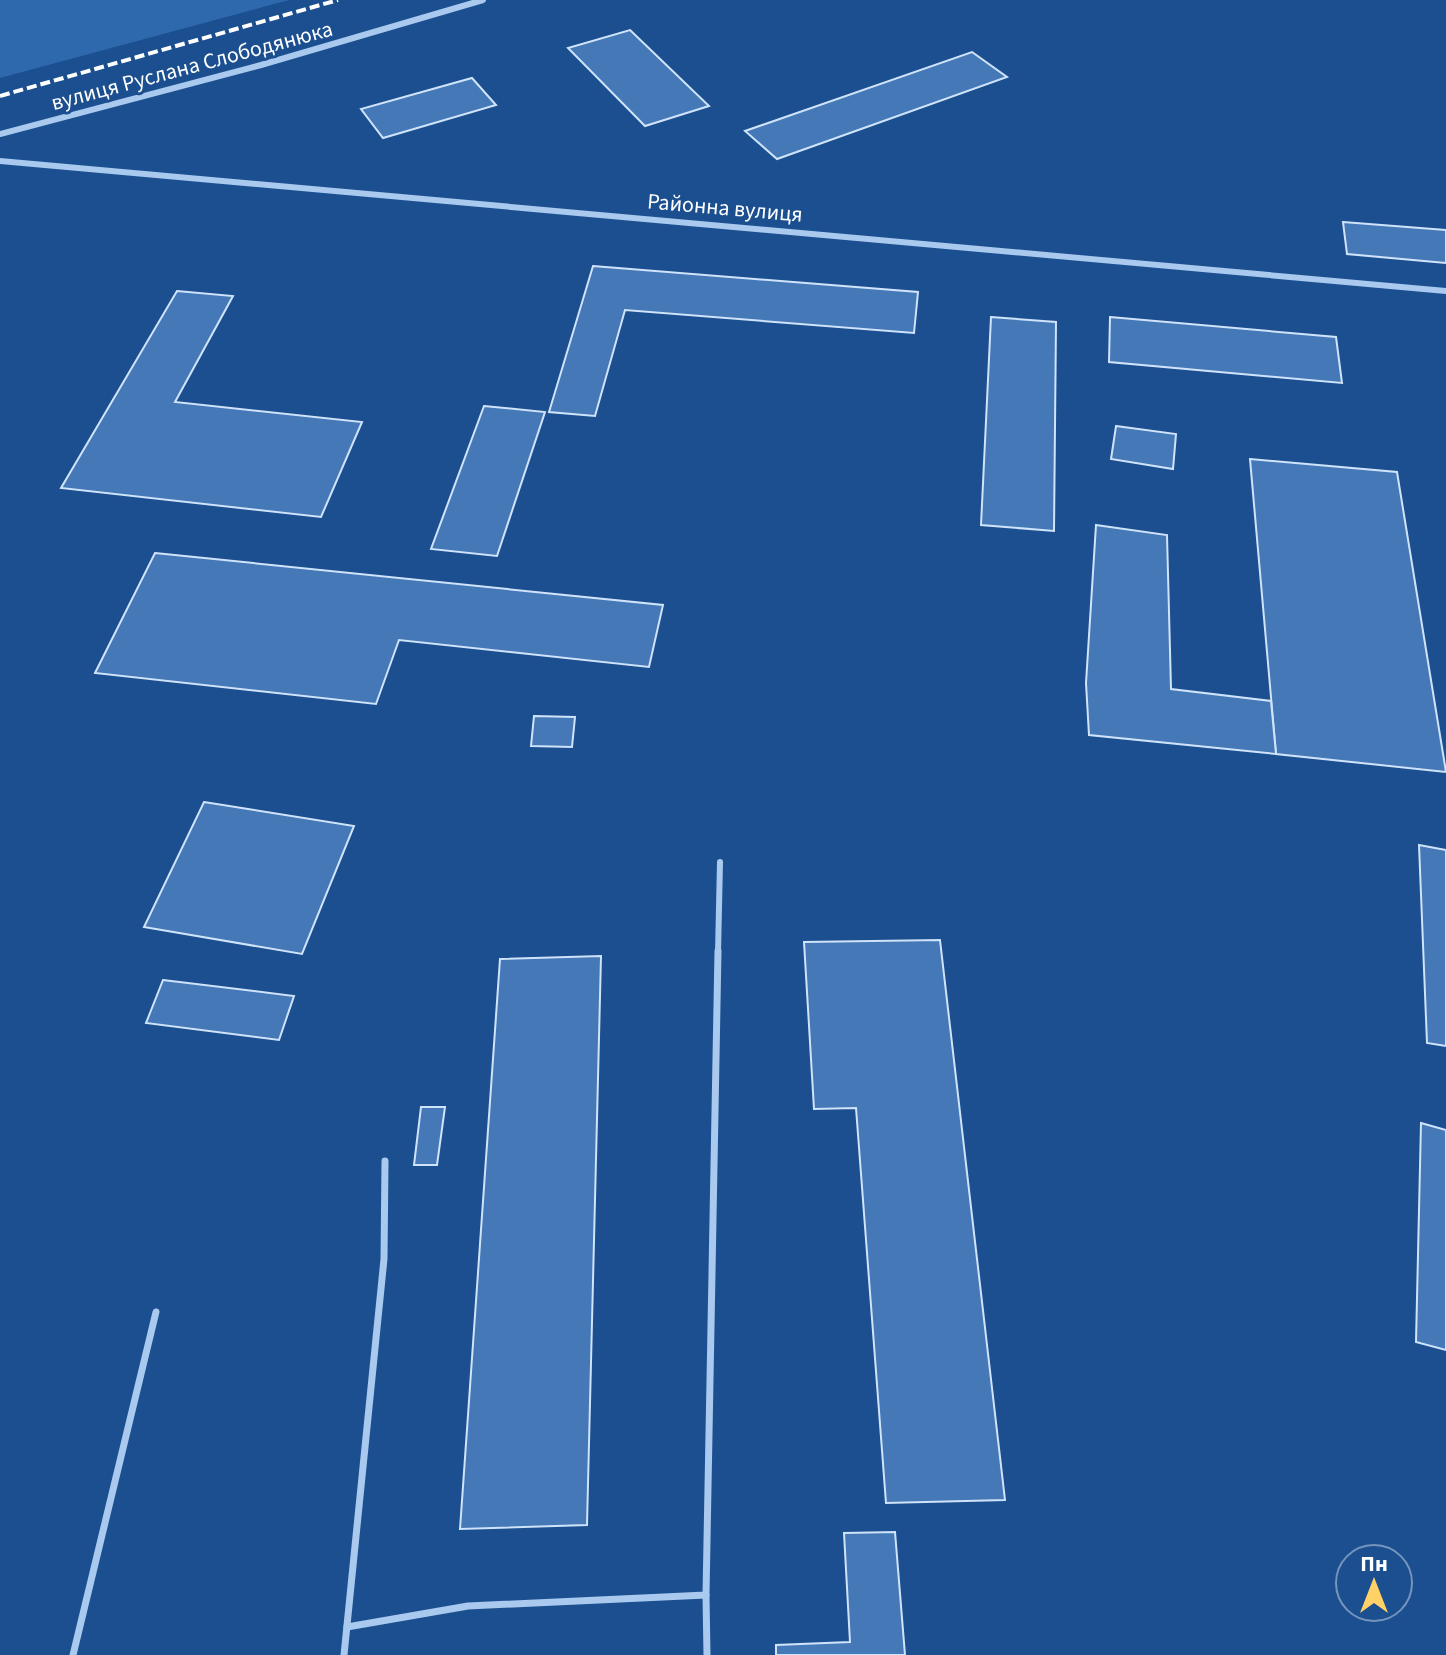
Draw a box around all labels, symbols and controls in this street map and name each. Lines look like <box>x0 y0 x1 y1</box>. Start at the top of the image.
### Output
street label: вулиця Руслана Слободянюка <box>48 13 336 119</box>
street label: Районна вулиця <box>646 185 804 231</box>
north arrow <box>1334 1543 1414 1623</box>
text: Пн <box>1360 1548 1388 1580</box>

